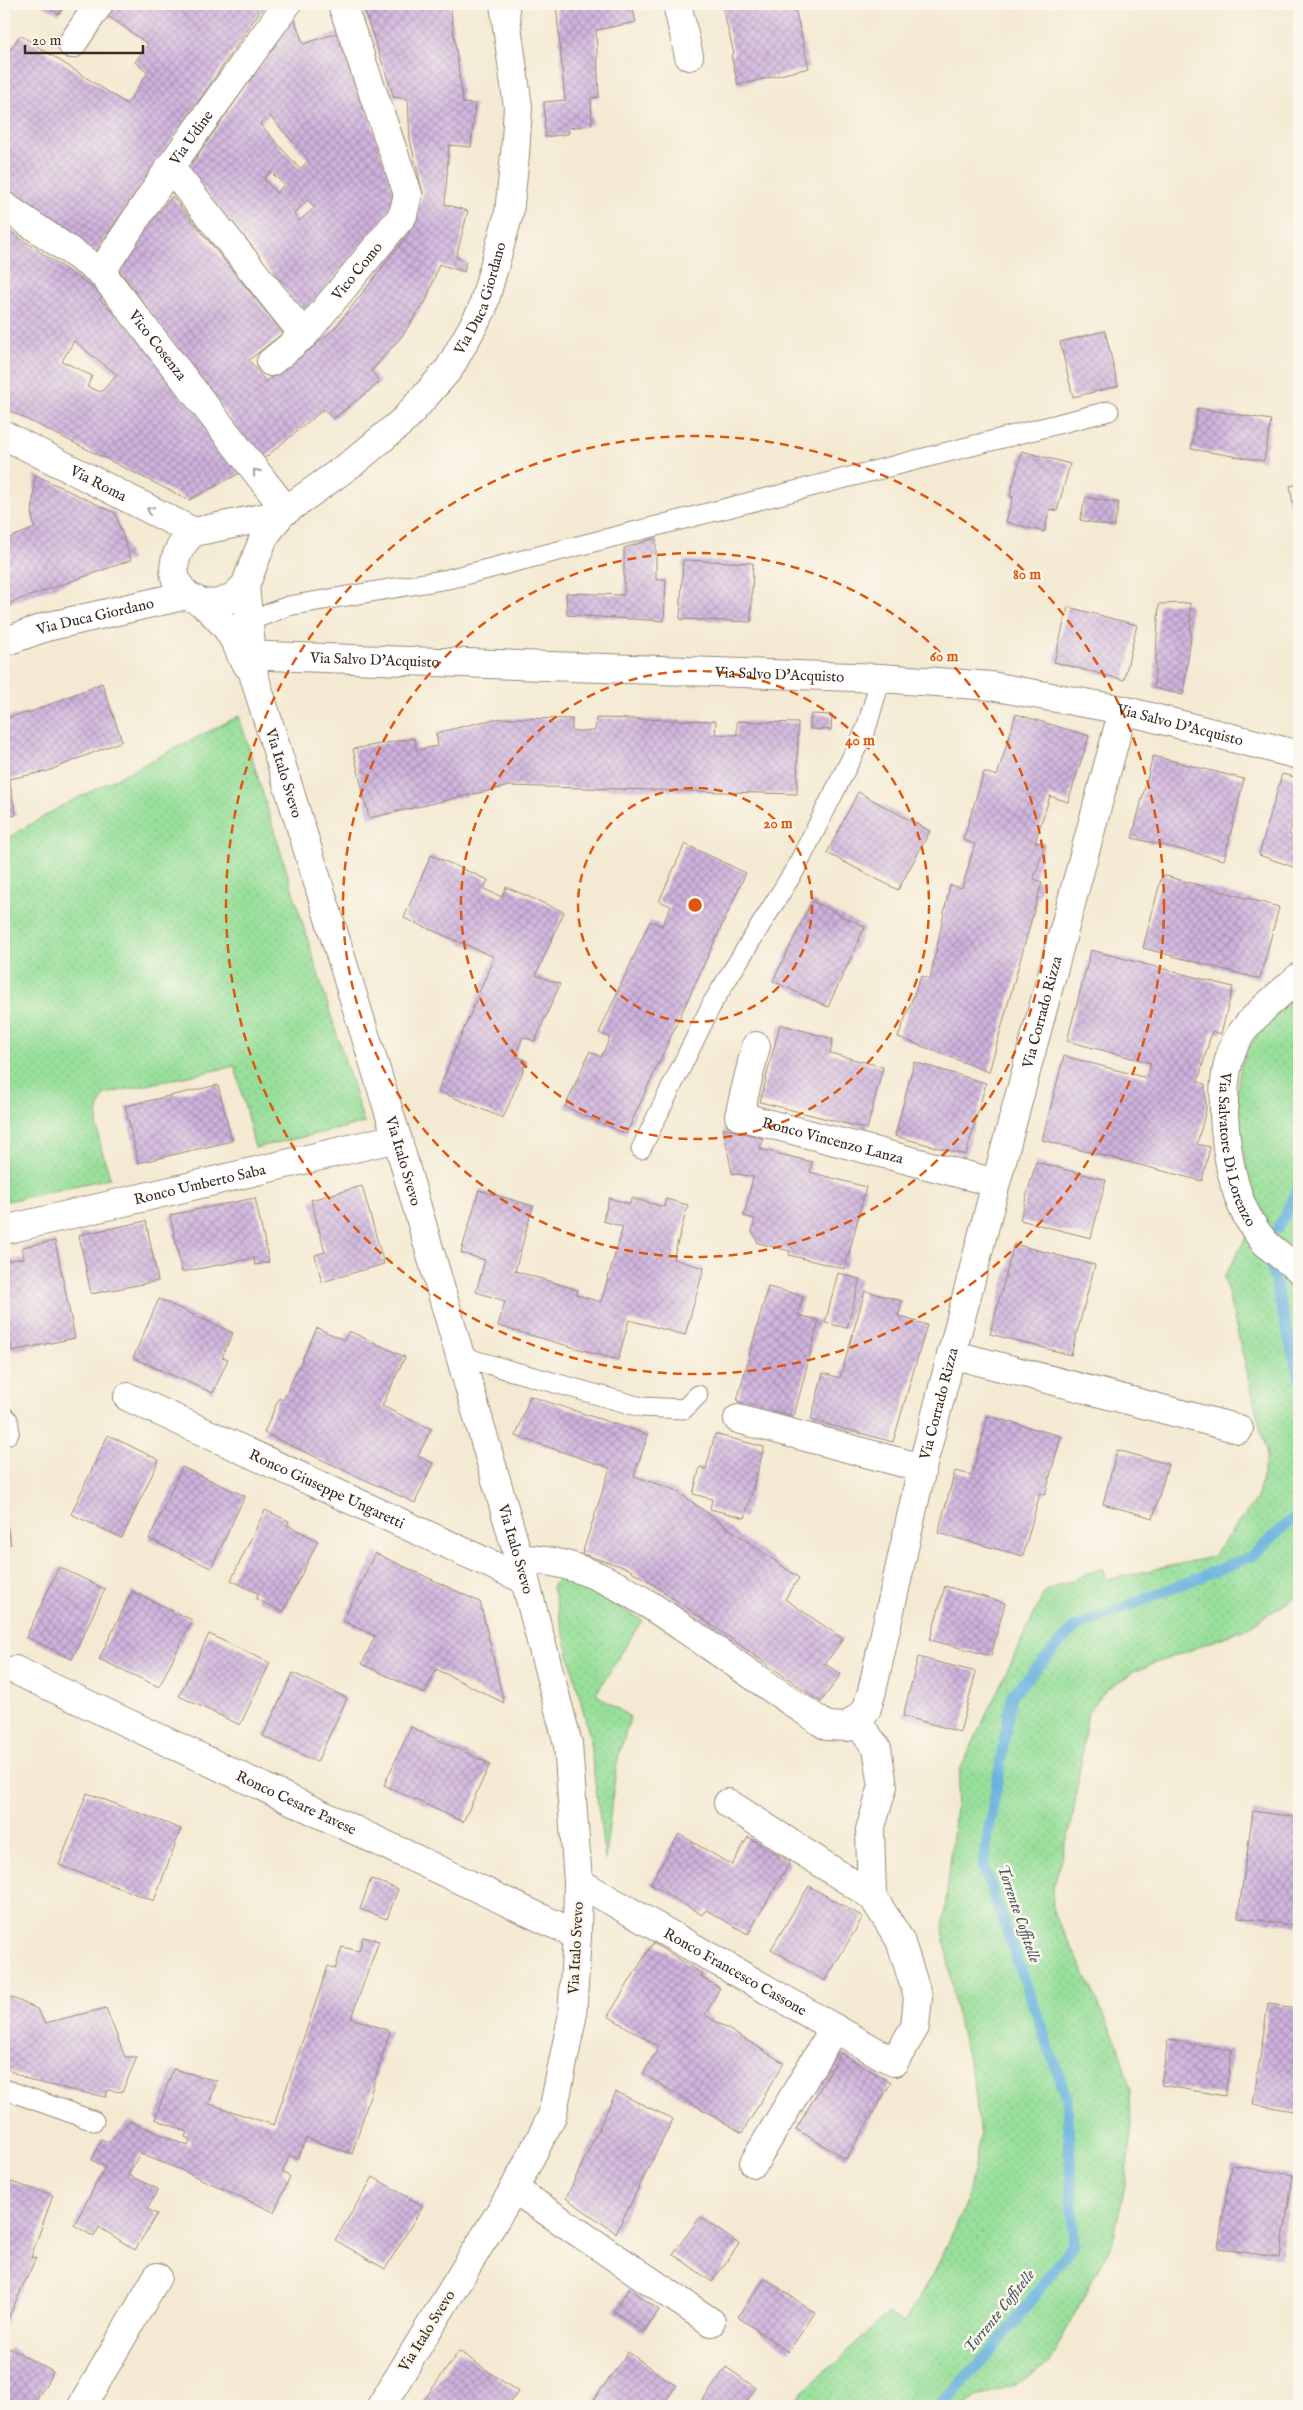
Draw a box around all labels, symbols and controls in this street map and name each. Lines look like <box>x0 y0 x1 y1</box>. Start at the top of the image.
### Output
scale bar <box>25 22 142 54</box>
text: 20 m <box>32 31 62 50</box>
street label: Via Udine <box>165 106 217 169</box>
street label: Vico Como <box>327 238 387 305</box>
street label: Via Duca Giordano <box>449 240 510 359</box>
street label: Vico Cosenza <box>124 305 191 385</box>
street label: Via Roma <box>66 460 130 506</box>
one-way arrow <box>254 469 262 478</box>
one-way arrow <box>147 506 156 516</box>
text: 80 m <box>1013 565 1041 584</box>
street label: Via Duca Giordano <box>33 593 156 639</box>
text: 60 m <box>930 647 959 666</box>
street label: Via Salvo D'Acquisto <box>309 648 440 672</box>
street label: Via Salvo D'Acquisto <box>714 663 845 686</box>
street label: Via Salvo D'Acquisto <box>1115 699 1245 750</box>
street label: Via Italo Svevo <box>261 725 307 820</box>
text: 40 m <box>845 731 875 750</box>
text: 20 m <box>763 814 793 833</box>
centre of rings <box>686 896 704 914</box>
street label: Via Corrado Rizza <box>1018 954 1066 1071</box>
street label: Via Salvatore Di Lorenzo <box>1214 1070 1260 1230</box>
street label: Via Italo Svevo <box>381 1113 426 1208</box>
street label: Ronco Vincenzo Lanza <box>760 1113 906 1168</box>
street label: Ronco Umberto Saba <box>132 1159 268 1209</box>
street label: Via Corrado Rizza <box>915 1345 962 1463</box>
street label: Ronco Giuseppe Ungaretti <box>246 1445 408 1533</box>
street label: Via Italo Svevo <box>494 1501 538 1596</box>
street label: Ronco Cesare Pavese <box>233 1766 360 1839</box>
water label: Torrente Coffitelle <box>992 1862 1044 1966</box>
street label: Via Italo Svevo <box>564 1901 588 1996</box>
street label: Ronco Francesco Cassone <box>660 1923 810 2020</box>
water label: Torrente Coffitelle <box>960 2265 1040 2358</box>
street label: Via Italo Svevo <box>394 2287 460 2376</box>

